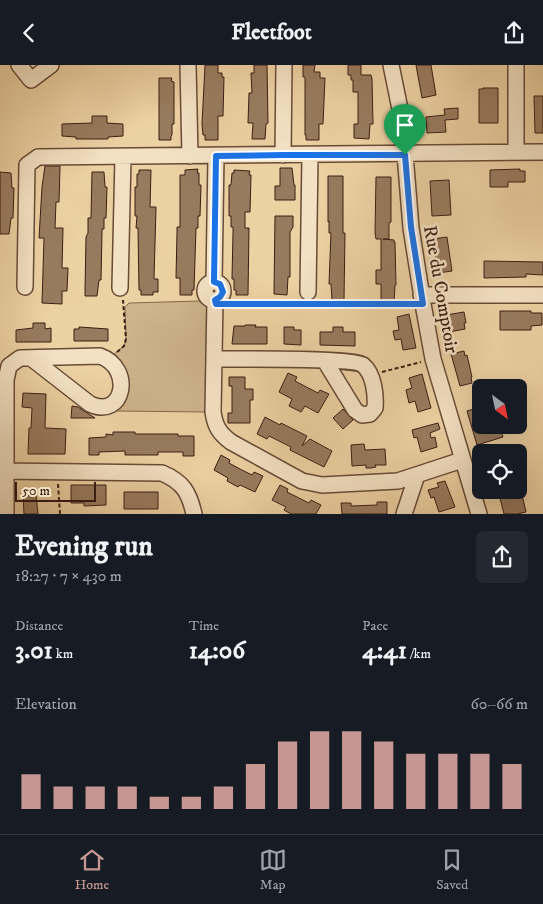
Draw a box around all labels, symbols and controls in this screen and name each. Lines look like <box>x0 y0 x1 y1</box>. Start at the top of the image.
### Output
icon: back <box>15 19 43 47</box>
text: Fleetfoot <box>231 19 312 46</box>
icon: share <box>500 19 528 47</box>
pin <box>384 104 426 155</box>
icon: arrive <box>391 111 419 139</box>
street label: Rue du Comptoir <box>418 224 463 355</box>
north arrow <box>472 379 528 434</box>
map controls <box>472 379 527 499</box>
button: locate <box>472 444 527 499</box>
scale bar <box>15 479 96 502</box>
text: 50 m <box>22 482 50 500</box>
text: Evening run <box>15 529 153 564</box>
button: share <box>476 531 528 583</box>
text: 18:27 · 7 × 430 m <box>15 566 122 586</box>
text: Distance <box>15 617 63 635</box>
text: Time <box>189 617 219 635</box>
text: Pace <box>362 617 388 635</box>
text: 3.01 <box>15 635 53 666</box>
text: 14:06 <box>189 635 245 666</box>
text: 4:41 <box>362 635 407 666</box>
text: km <box>53 645 73 663</box>
text: /km <box>407 645 431 663</box>
text: Elevation <box>15 694 77 714</box>
text: 60–66 m <box>471 694 528 714</box>
tab: Home <box>75 846 109 894</box>
tab: Map <box>259 846 287 894</box>
tab: Saved <box>436 846 468 894</box>

